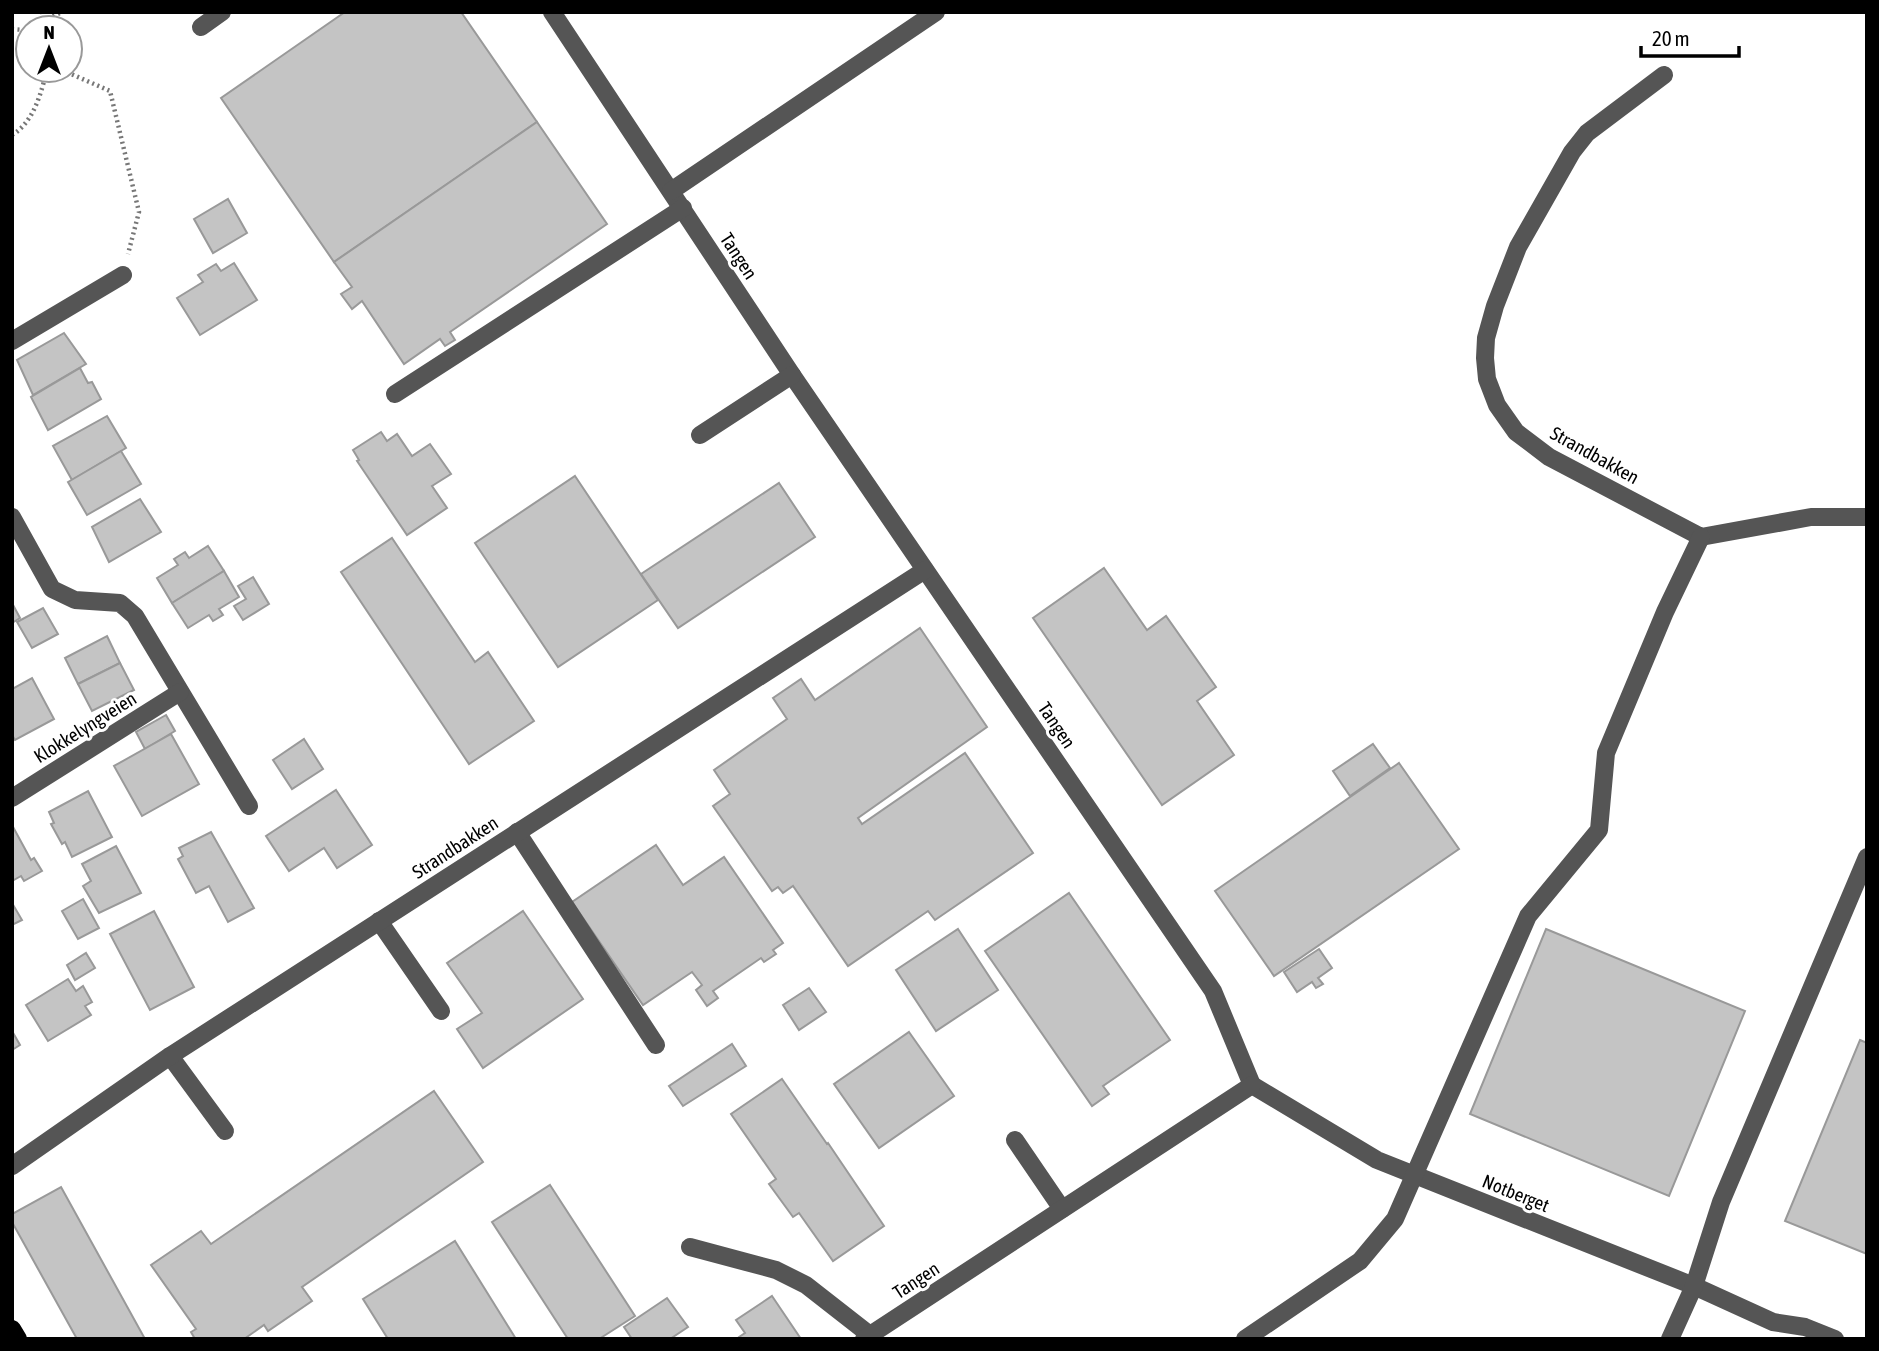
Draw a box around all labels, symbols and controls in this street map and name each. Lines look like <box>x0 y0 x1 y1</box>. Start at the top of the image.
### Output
north arrow <box>14 14 84 84</box>
scale bar <box>1641 14 1739 58</box>
text: N <box>43 21 55 43</box>
text: 20 m <box>1652 26 1690 50</box>
street label: Tangen <box>716 229 762 283</box>
street label: Strandbakken <box>1547 422 1643 488</box>
street label: Klokkelyngveien <box>30 687 140 767</box>
street label: Tangen <box>1034 698 1080 752</box>
street label: Strandbakken <box>408 811 502 883</box>
street label: Notberget <box>1479 1170 1553 1216</box>
street label: Tangen <box>889 1257 943 1303</box>

